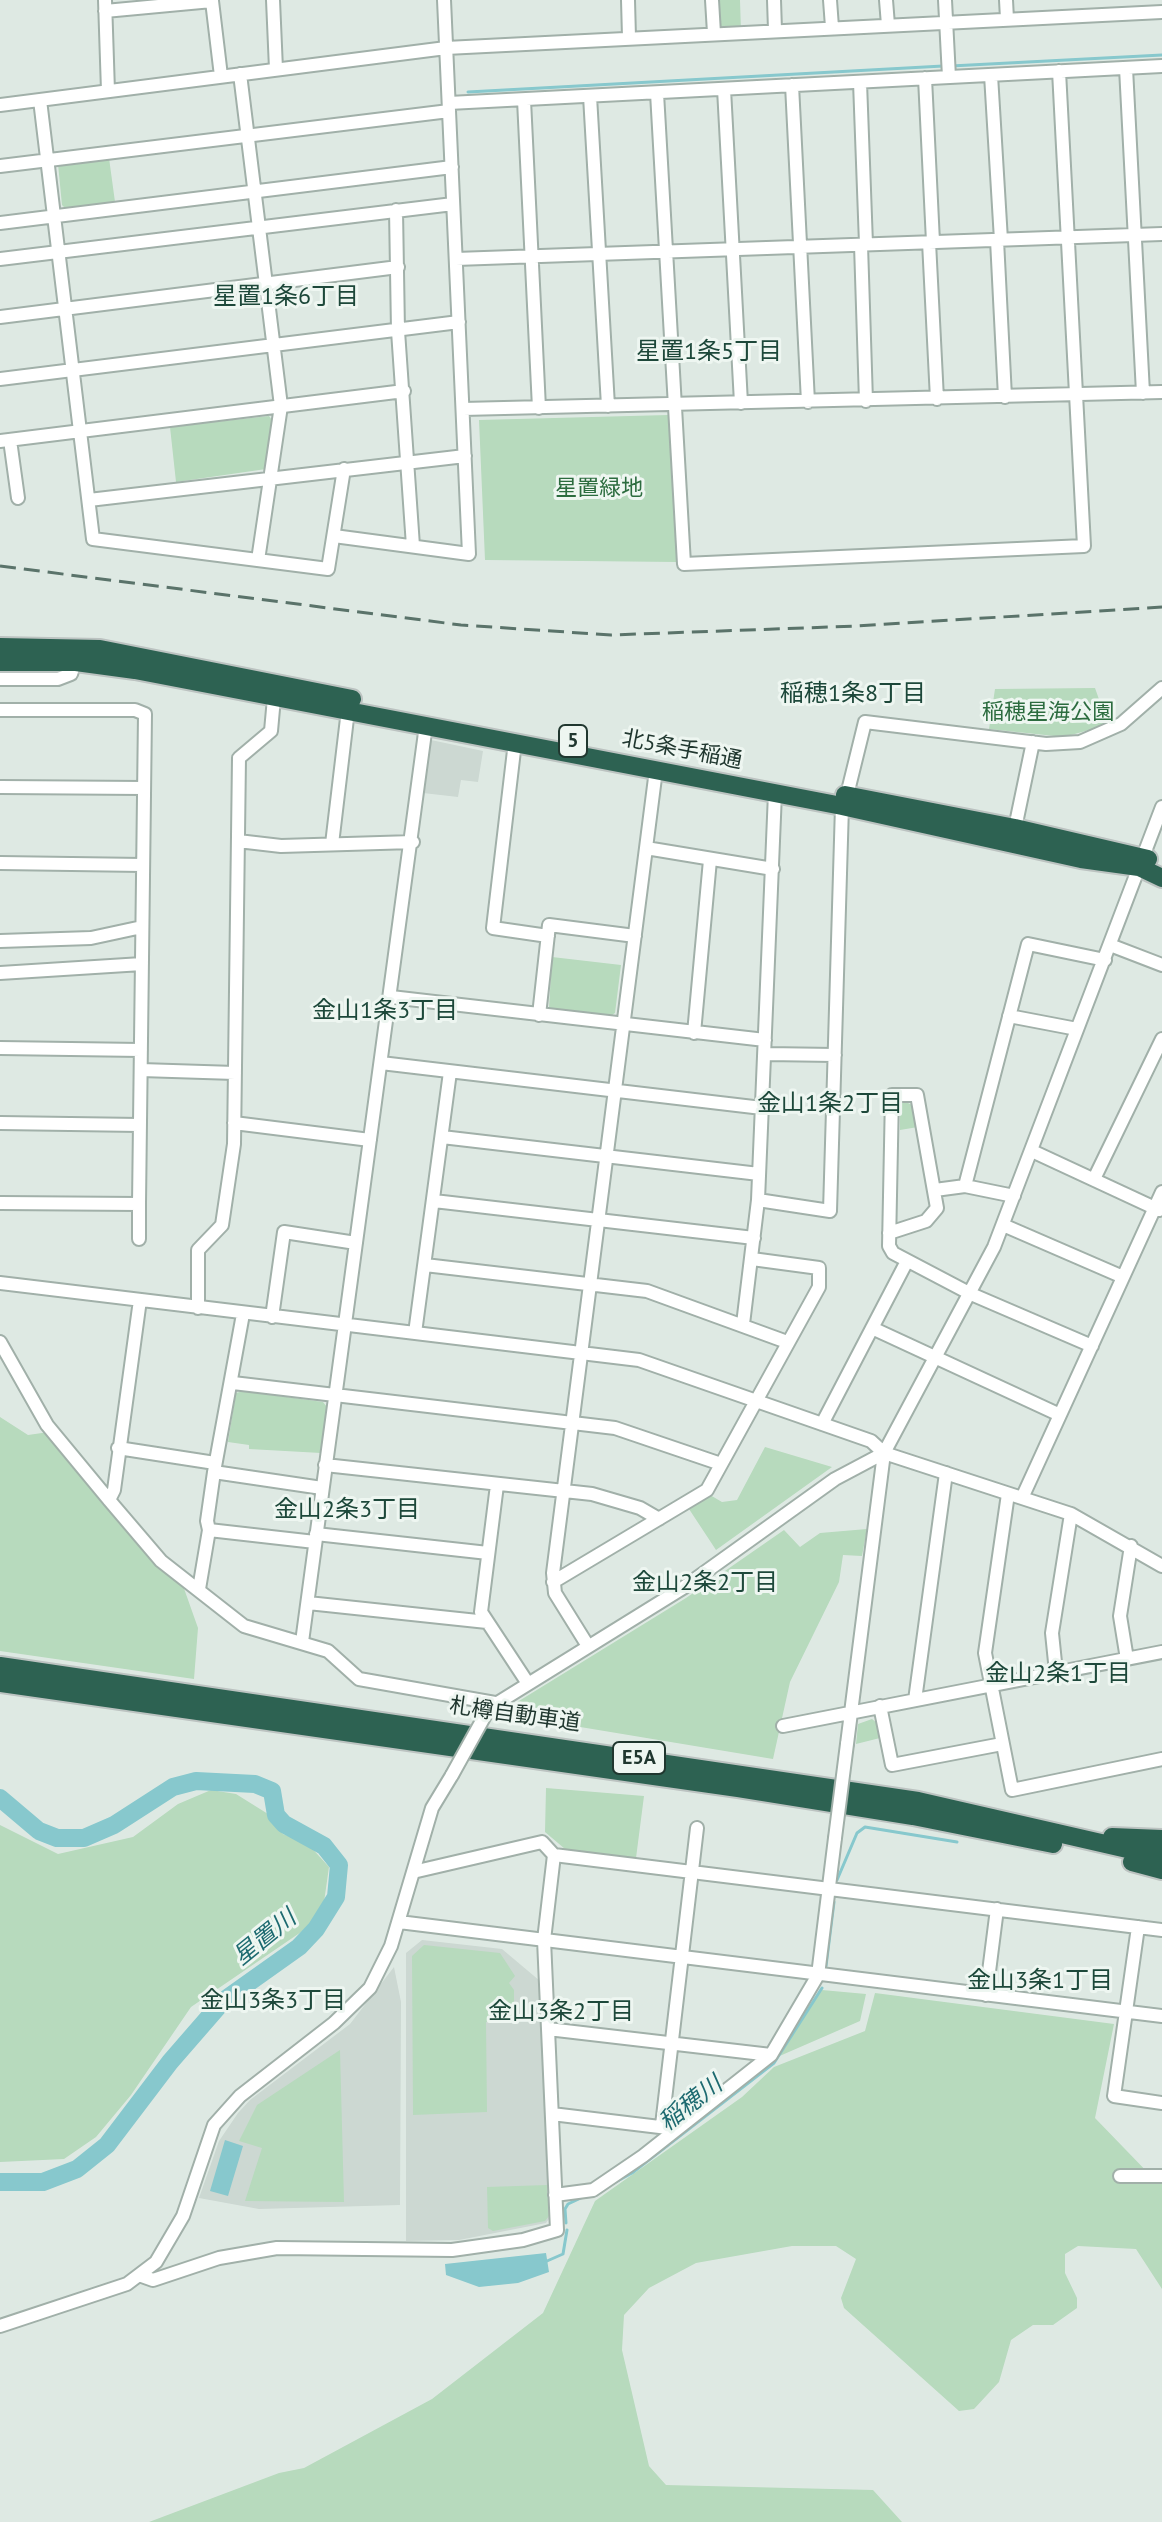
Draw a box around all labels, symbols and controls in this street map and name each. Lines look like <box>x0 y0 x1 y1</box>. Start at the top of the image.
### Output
district label: 星置1条6丁目 <box>213 283 359 311</box>
district label: 星置1条5丁目 <box>636 338 782 366</box>
park label: 星置緑地 <box>555 476 643 502</box>
district label: 稲穂1条8丁目 <box>780 680 926 708</box>
park label: 稲穂星海公園 <box>982 700 1114 726</box>
road number: 5 <box>559 725 587 757</box>
street label: 北5条手稲通 <box>620 725 744 775</box>
district label: 金山1条3丁目 <box>312 997 458 1025</box>
district label: 金山1条2丁目 <box>757 1090 903 1118</box>
district label: 金山2条3丁目 <box>274 1496 420 1524</box>
district label: 金山2条2丁目 <box>632 1569 778 1597</box>
district label: 金山2条1丁目 <box>985 1660 1131 1688</box>
street label: 札樽自動車道 <box>448 1693 582 1737</box>
road number: E5A <box>613 1742 665 1774</box>
water label: 星置川 <box>228 1904 302 1972</box>
district label: 金山3条1丁目 <box>967 1967 1113 1995</box>
district label: 金山3条3丁目 <box>200 1987 346 2015</box>
district label: 金山3条2丁目 <box>488 1998 634 2026</box>
water label: 稲穂川 <box>654 2070 728 2138</box>

